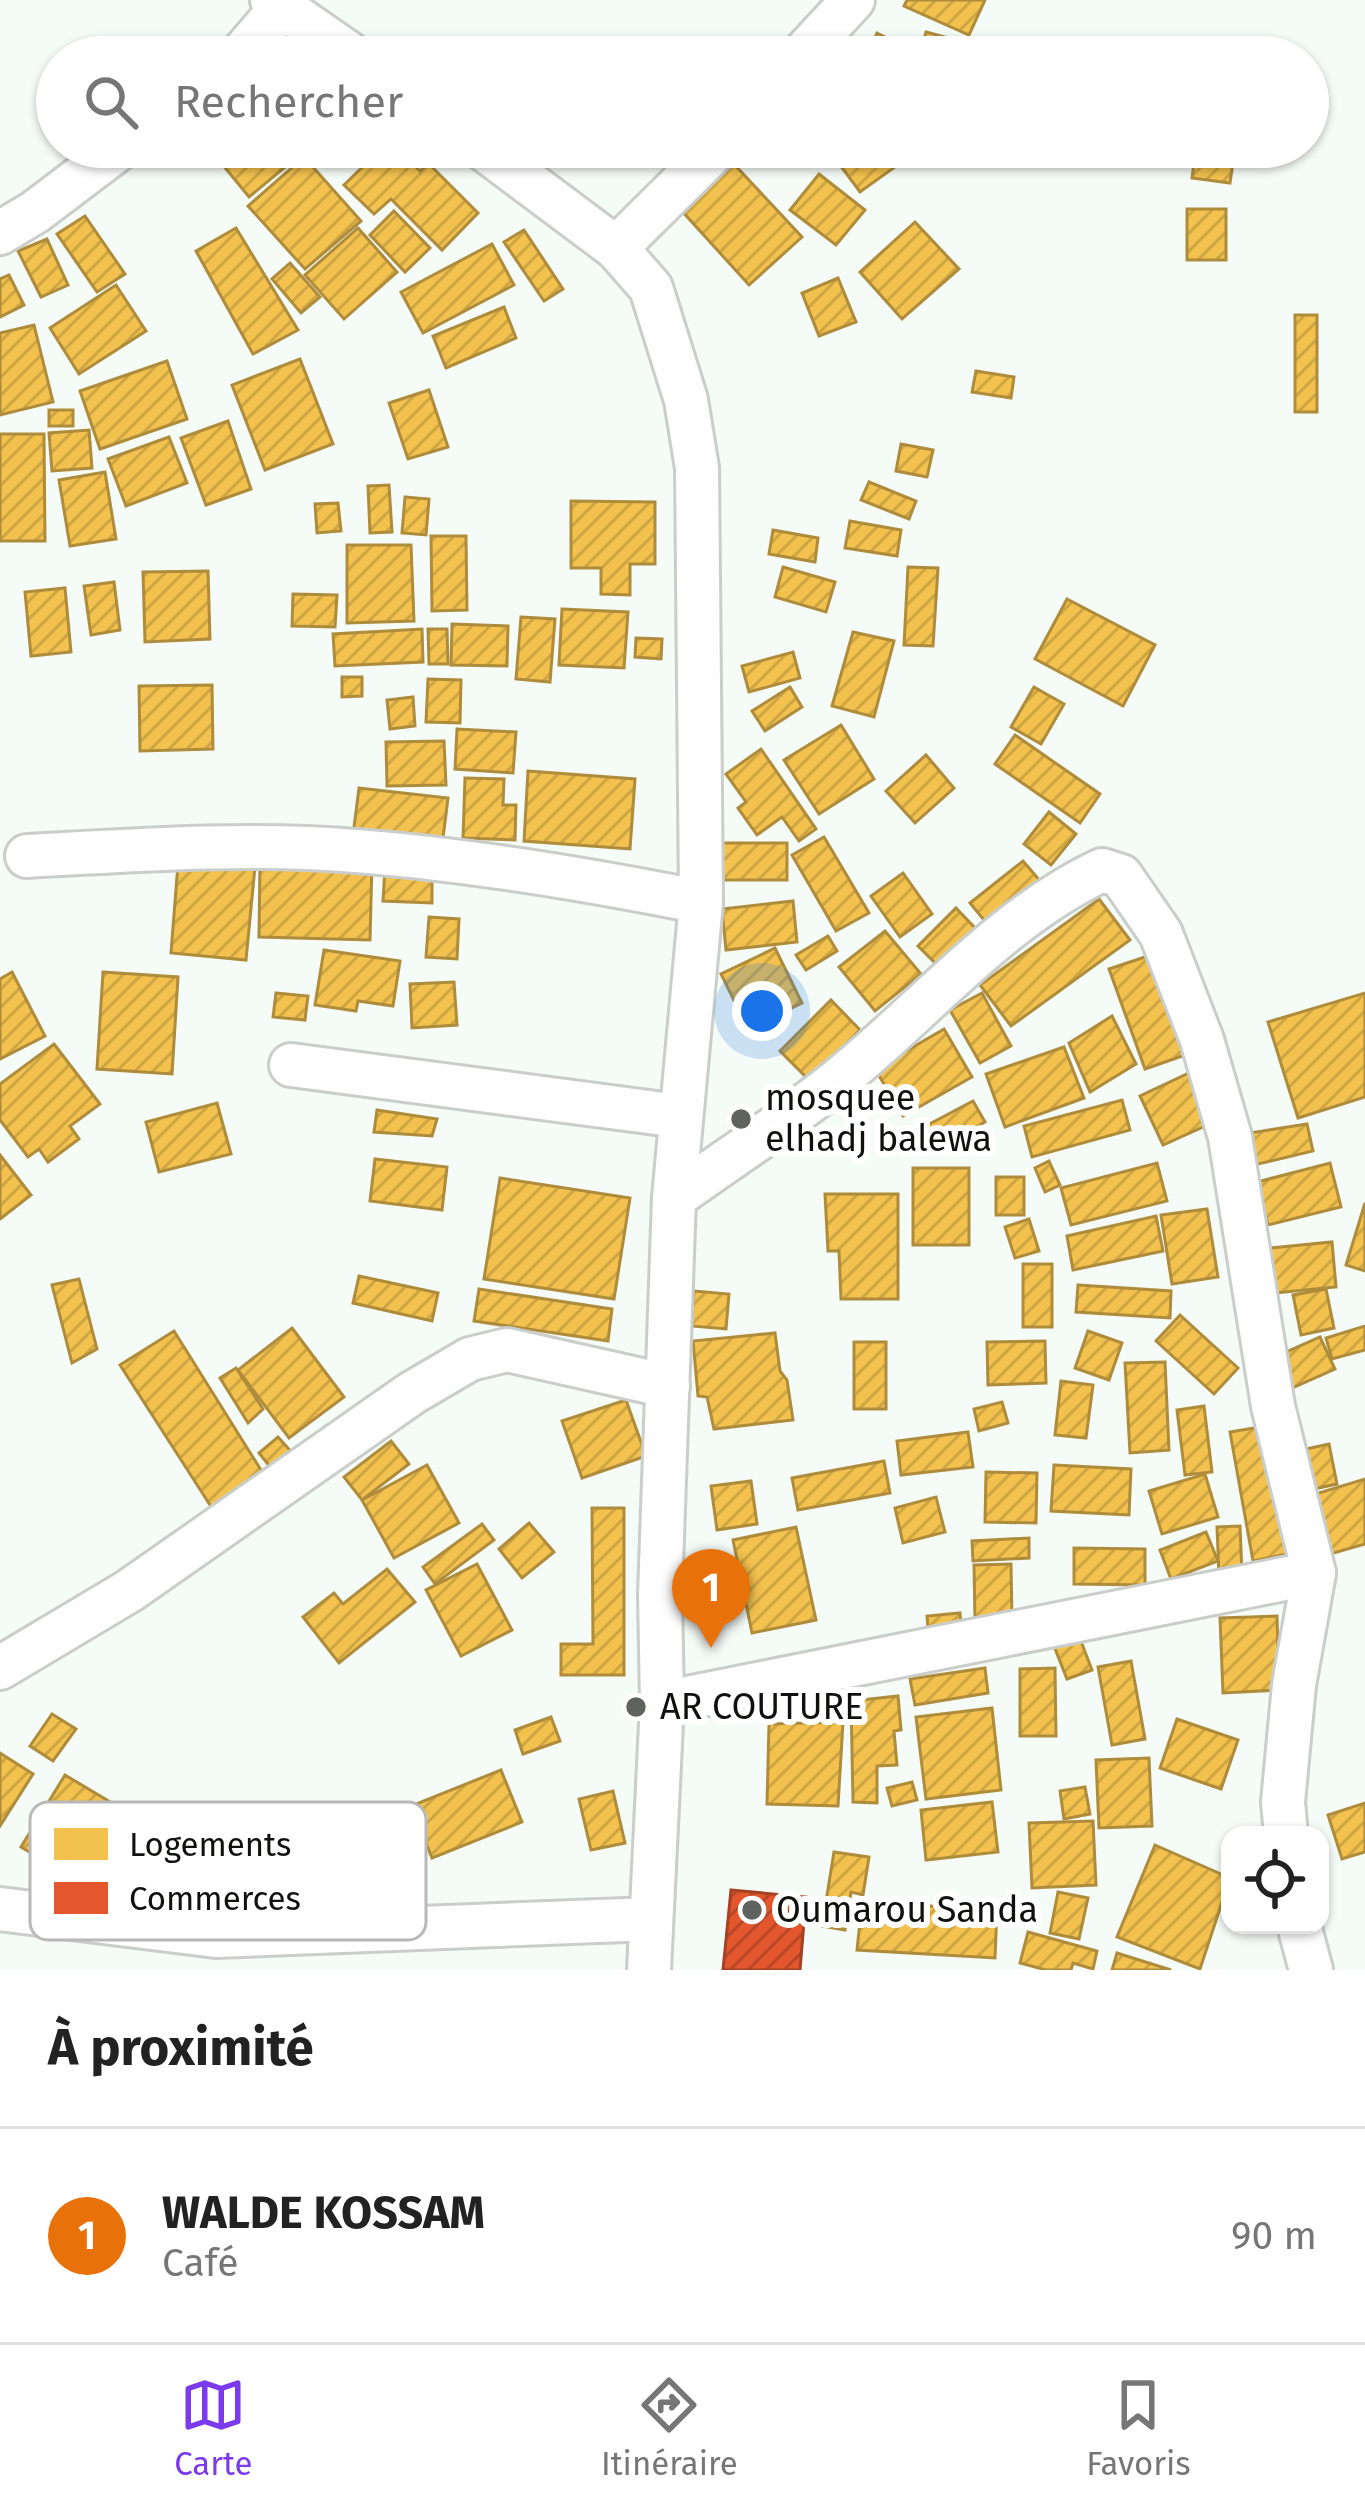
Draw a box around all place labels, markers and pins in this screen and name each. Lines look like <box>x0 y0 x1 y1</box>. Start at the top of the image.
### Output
place label: mosquee elhadj balewa <box>765 1076 992 1161</box>
marker: mosquee elhadj balewa <box>728 1106 754 1132</box>
pin: 1 <box>672 1549 750 1648</box>
place label: AR COUTURE <box>660 1685 864 1729</box>
marker: AR COUTURE <box>623 1694 649 1720</box>
place label: Oumarou Sanda <box>776 1888 1038 1932</box>
marker: Oumarou Sanda <box>739 1897 765 1923</box>

